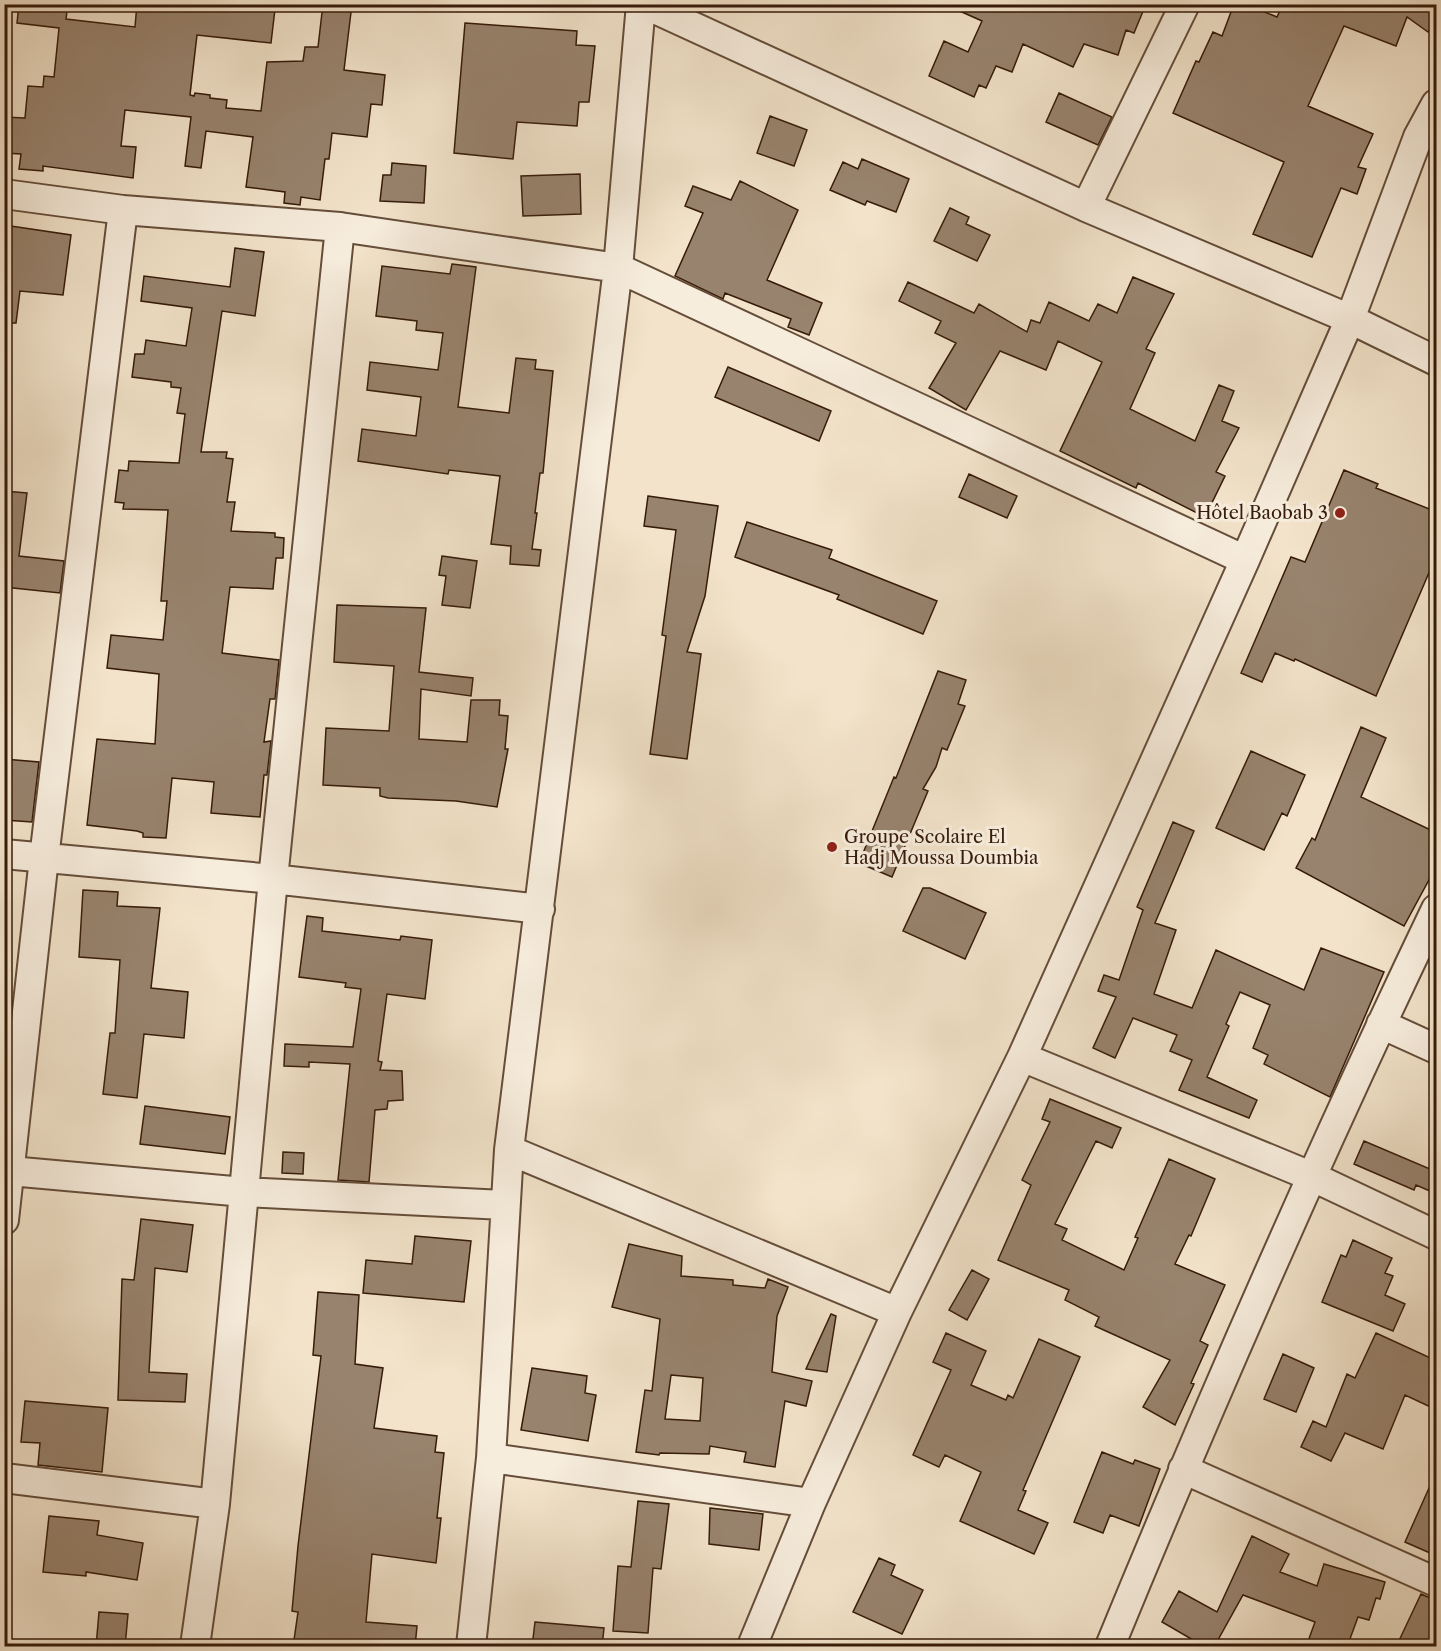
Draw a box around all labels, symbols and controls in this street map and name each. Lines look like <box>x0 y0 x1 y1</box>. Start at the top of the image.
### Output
place label: Hôtel Baobab 3 <box>1196 502 1328 524</box>
marker: Hôtel Baobab 3 <box>1333 506 1347 520</box>
place label: Groupe Scolaire El Hadj Moussa Doumbia <box>844 826 1039 869</box>
marker: Groupe Scolaire El Hadj Moussa Doumbia <box>825 840 839 854</box>

